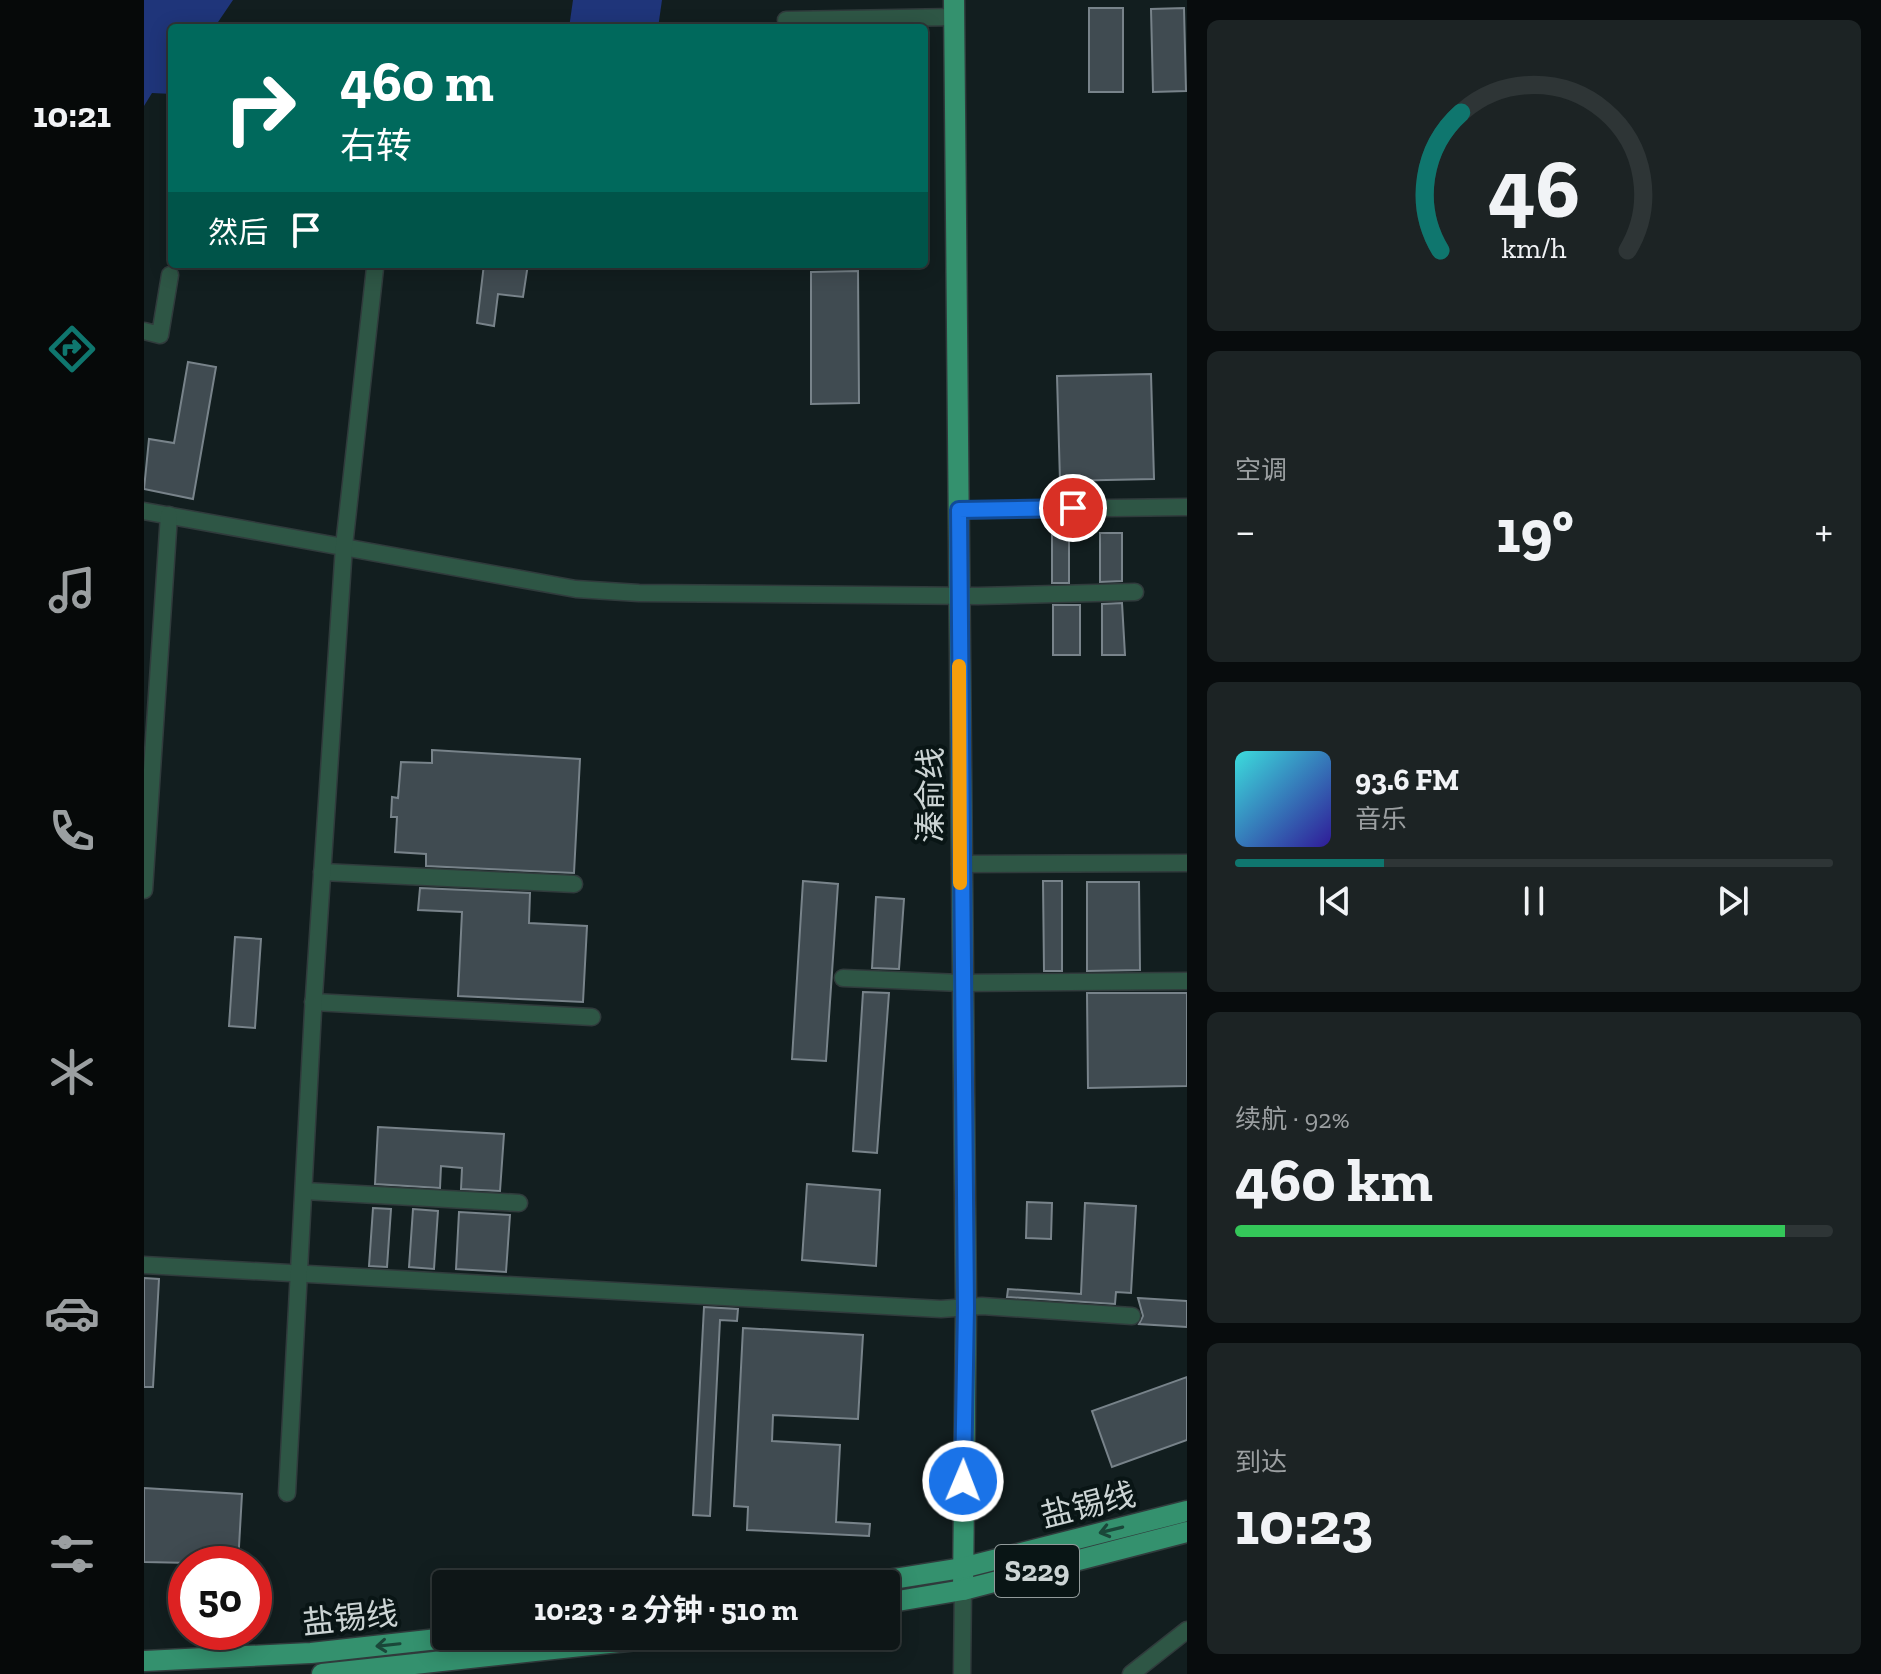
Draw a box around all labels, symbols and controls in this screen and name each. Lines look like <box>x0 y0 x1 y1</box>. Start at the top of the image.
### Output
text: 460 m <box>340 48 494 115</box>
icon: right <box>208 56 312 160</box>
text: 10:21 <box>33 93 111 136</box>
text: 右转 <box>340 124 412 167</box>
text: 46 <box>1488 138 1580 238</box>
icon: arrive <box>284 208 328 252</box>
text: 然后 <box>208 215 268 251</box>
text: km/h <box>1501 232 1567 266</box>
icon: directions <box>44 321 100 377</box>
text: 空调 <box>1235 454 1287 486</box>
pin <box>1039 474 1107 542</box>
icon: arrive <box>1051 486 1095 530</box>
text: 19° <box>1496 495 1574 567</box>
text: − <box>1235 504 1256 557</box>
text: + <box>1814 504 1833 557</box>
icon: music <box>44 562 100 618</box>
street label: 溱俞线 <box>911 747 949 843</box>
text: 93.6 FM <box>1355 762 1459 798</box>
icon: phone <box>44 803 100 859</box>
text: 音乐 <box>1355 803 1407 835</box>
icon: previous <box>1313 879 1357 923</box>
icon: pause <box>1512 879 1556 923</box>
icon: next <box>1711 879 1755 923</box>
icon: climate <box>44 1044 100 1100</box>
text: 续航 · 92% <box>1235 1103 1350 1135</box>
text: 460 km <box>1235 1144 1433 1216</box>
icon: car <box>44 1285 100 1341</box>
position arrow <box>921 1439 1005 1523</box>
text: 到达 <box>1235 1446 1287 1478</box>
street label: 盐锡线 <box>1037 1475 1139 1535</box>
text: 10:23 <box>1235 1487 1373 1559</box>
one-way arrow <box>1099 1524 1125 1539</box>
icon: filters <box>44 1526 100 1582</box>
road number: S229 <box>995 1545 1079 1597</box>
speed limit sign: 50 <box>168 1546 272 1650</box>
text: 10:23 · 2 分钟 · 510 m <box>534 1592 798 1628</box>
street label: 盐锡线 <box>300 1594 400 1642</box>
one-way arrow <box>375 1637 401 1652</box>

